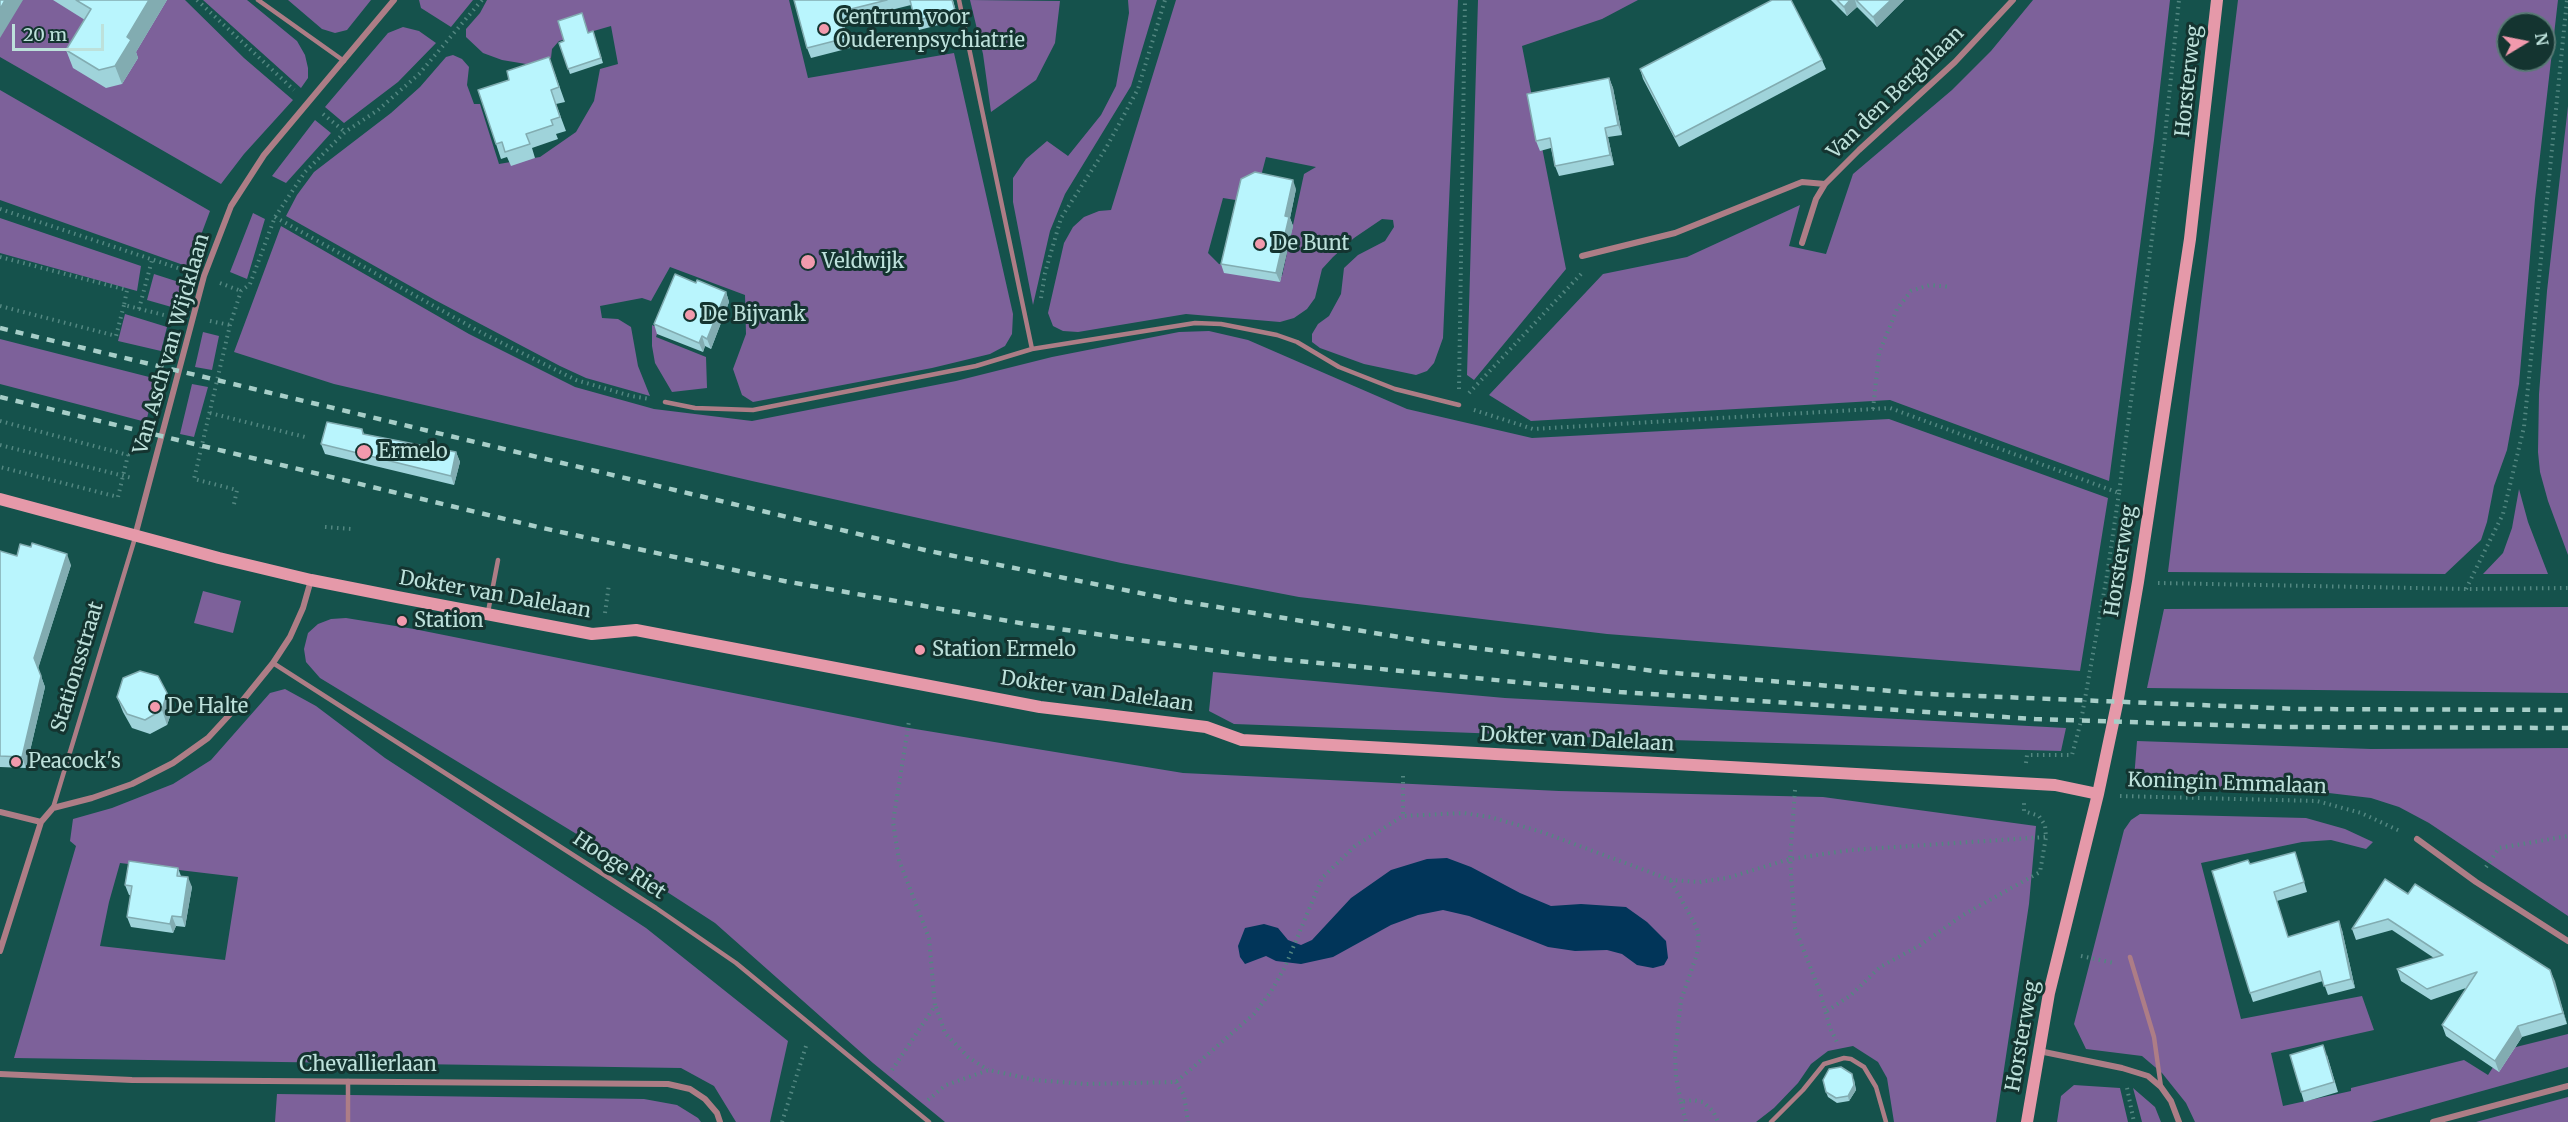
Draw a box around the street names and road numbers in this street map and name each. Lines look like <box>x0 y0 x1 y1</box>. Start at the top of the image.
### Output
street label: Van den Berghlaan <box>1823 22 1969 164</box>
street label: Horsterweg <box>2171 24 2207 138</box>
street label: Van Asch van Wijcklaan <box>129 231 215 457</box>
street label: Horsterweg <box>2100 504 2142 618</box>
street label: Dokter van Dalelaan <box>397 566 593 624</box>
street label: Stationsstraat <box>47 599 109 735</box>
street label: Dokter van Dalelaan <box>999 667 1195 717</box>
street label: Dokter van Dalelaan <box>1479 723 1675 757</box>
street label: Koningin Emmalaan <box>2127 769 2327 799</box>
street label: Hooge Riet <box>568 827 670 905</box>
street label: Horsterweg <box>2001 978 2045 1094</box>
street label: Chevallierlaan <box>299 1053 437 1077</box>

